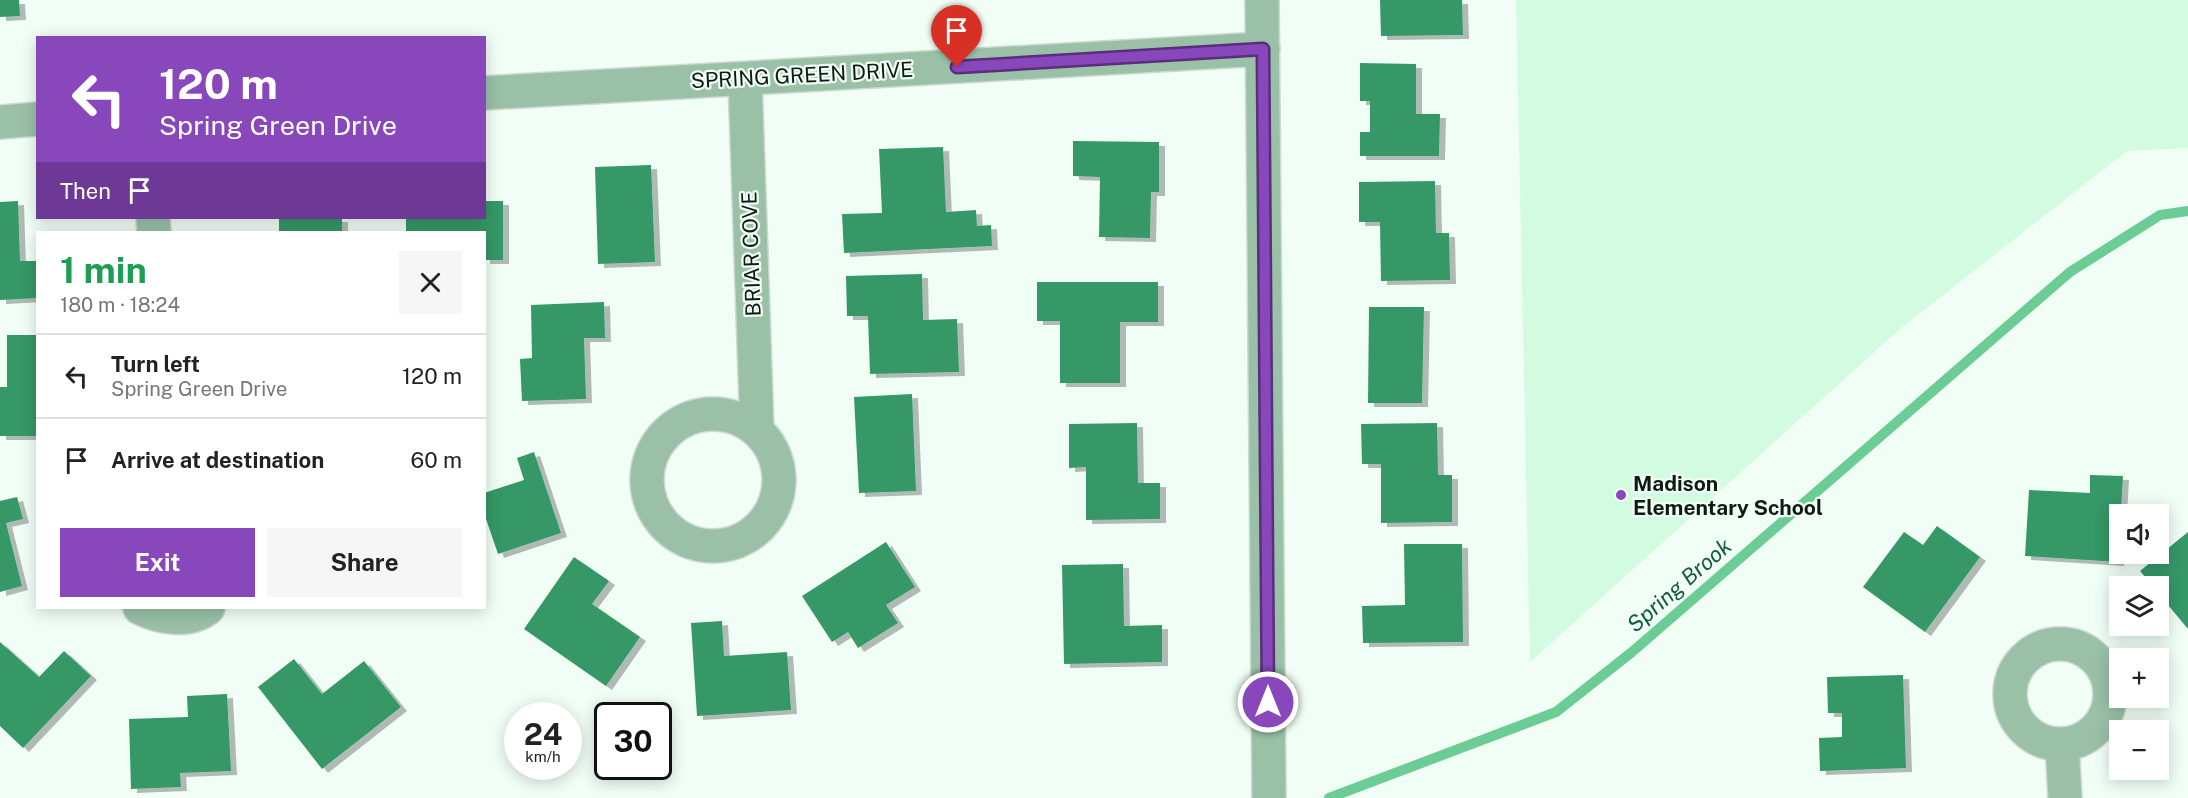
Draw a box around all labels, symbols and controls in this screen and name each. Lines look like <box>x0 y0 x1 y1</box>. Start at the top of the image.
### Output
pin <box>931 5 982 67</box>
icon: arrive <box>940 14 973 47</box>
street label: SPRING GREEN DRIVE <box>690 57 914 93</box>
text: 120 m <box>159 59 278 108</box>
icon: left <box>60 60 138 138</box>
text: Spring Green Drive <box>159 109 397 141</box>
icon: arrive <box>123 174 156 207</box>
text: Then <box>60 178 111 204</box>
street label: BRIAR COVE <box>736 191 766 317</box>
text: 1 min <box>60 249 147 291</box>
button: close <box>399 251 462 314</box>
text: 180 m · 18:24 <box>60 293 180 317</box>
text: Turn left <box>111 351 200 377</box>
icon: left <box>60 360 93 393</box>
text: 120 m <box>402 363 462 389</box>
text: Spring Green Drive <box>111 377 287 401</box>
icon: arrive <box>60 444 93 477</box>
text: Arrive at destination <box>111 447 324 473</box>
text: 60 m <box>411 447 462 473</box>
place label: Madison Elementary School <box>1633 471 1823 520</box>
marker: Madison Elementary School <box>1614 488 1628 502</box>
map controls <box>2109 504 2169 780</box>
button: sound <box>2109 504 2169 564</box>
button: Exit <box>60 528 255 597</box>
button: Share <box>267 528 462 597</box>
water label: Spring Brook <box>1622 533 1737 637</box>
button: layers <box>2109 576 2169 636</box>
button: + <box>2109 648 2169 708</box>
position arrow <box>1236 670 1300 734</box>
speed limit sign: 30 <box>594 702 672 780</box>
text: 24 <box>524 716 562 752</box>
button: − <box>2109 720 2169 780</box>
text: km/h <box>525 748 561 765</box>

